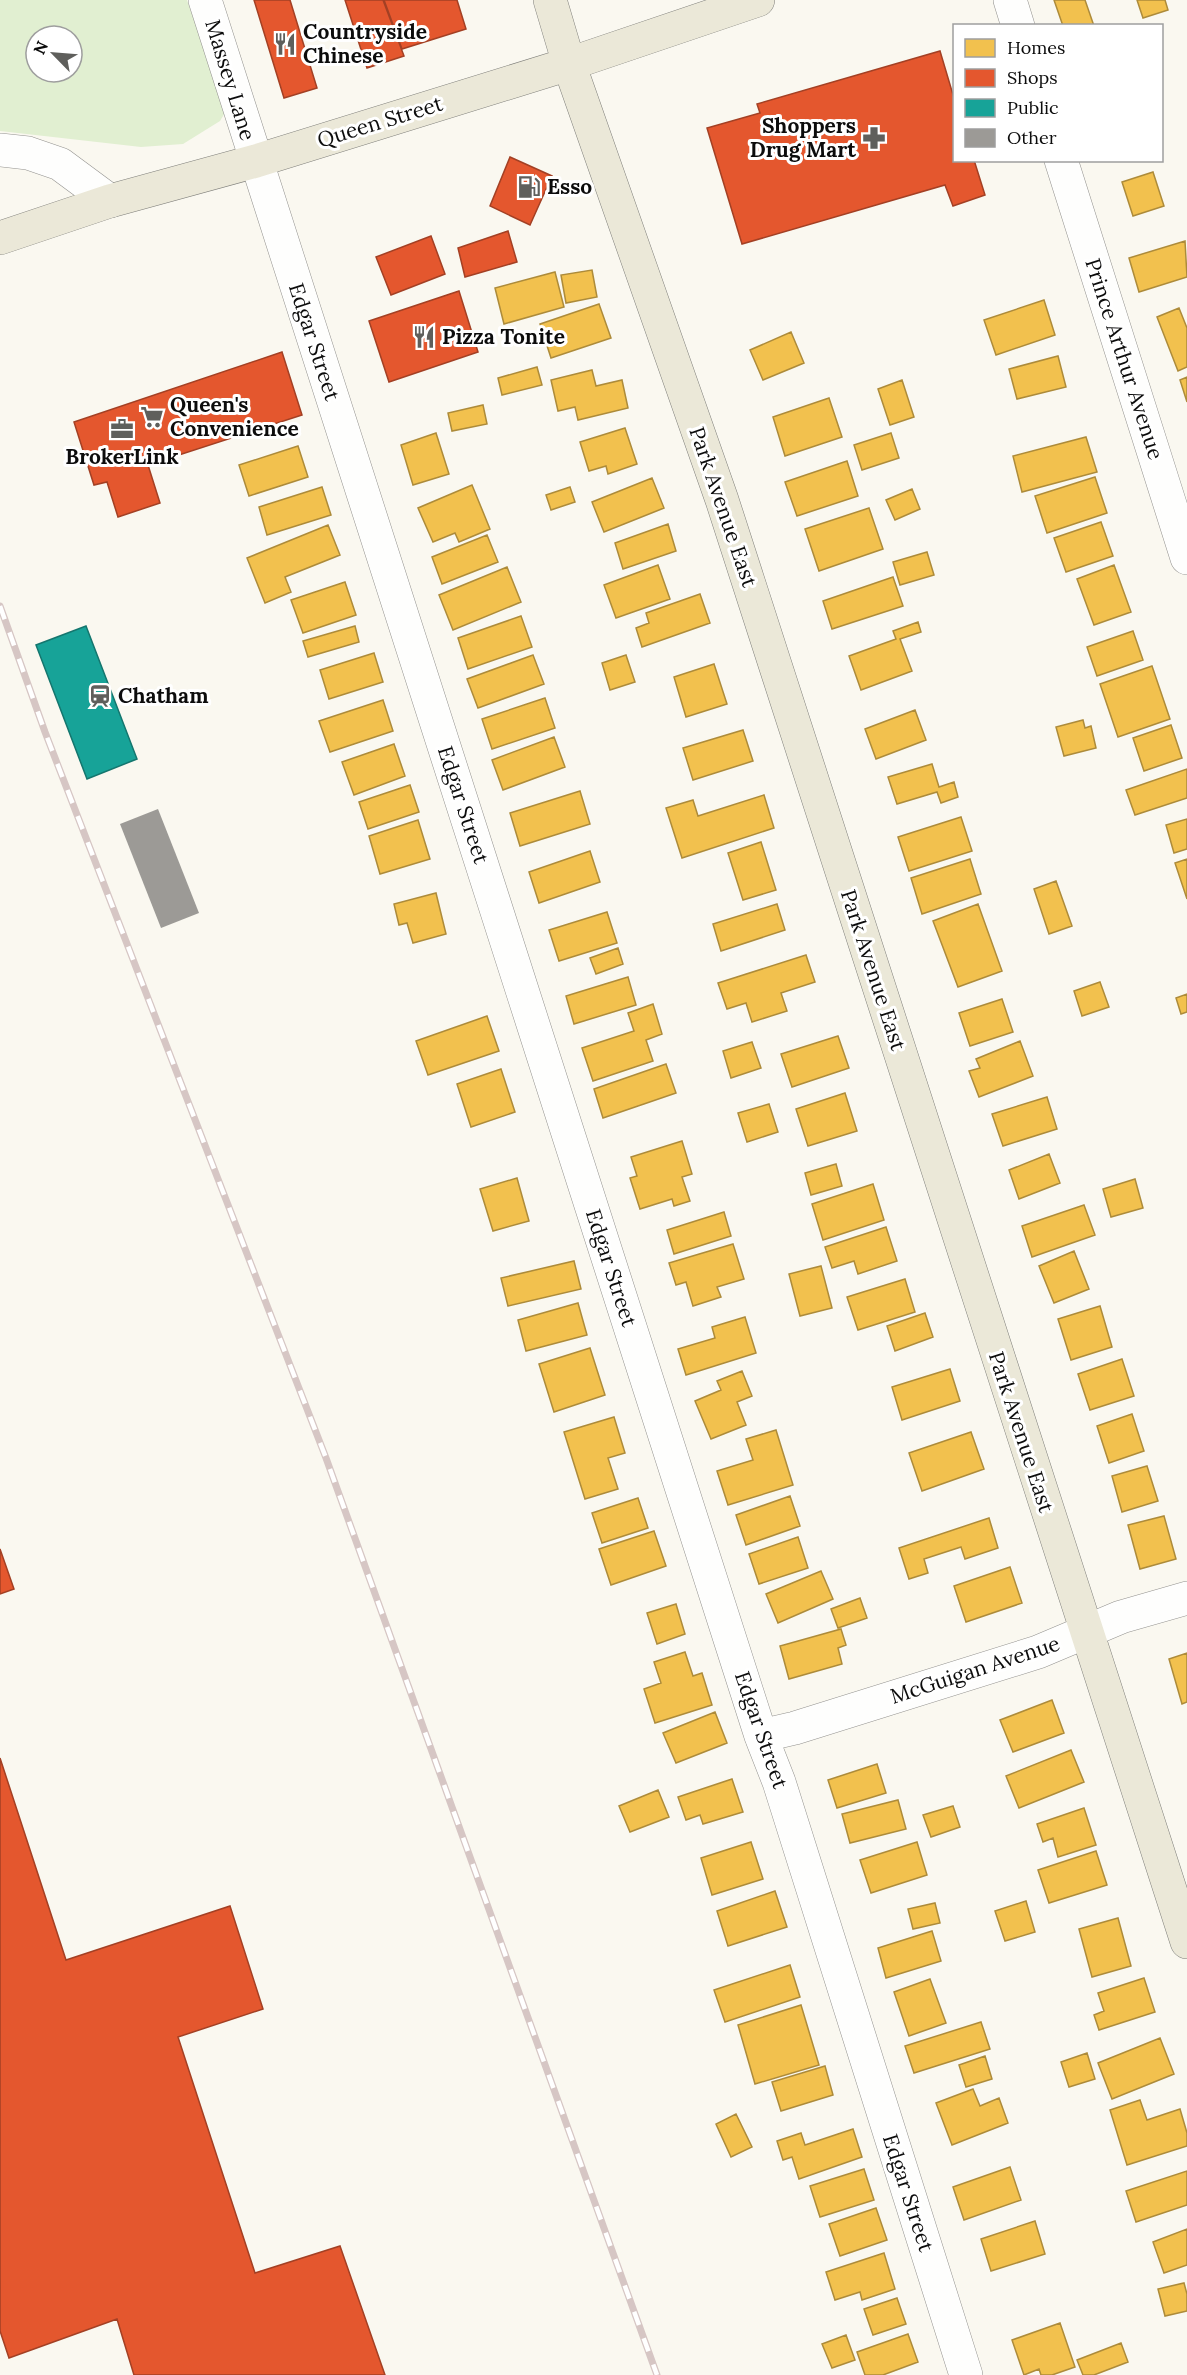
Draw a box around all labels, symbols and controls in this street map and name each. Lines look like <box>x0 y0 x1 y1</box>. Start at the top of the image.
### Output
street label: Massey Lane <box>199 16 262 144</box>
place label: Countryside Chinese <box>303 18 427 69</box>
north arrow <box>24 24 84 84</box>
legend <box>953 24 1163 162</box>
restaurant icon: Countryside Chinese <box>272 31 298 57</box>
text: Homes <box>1007 36 1065 59</box>
text: N <box>29 38 52 57</box>
text: Shops <box>1007 66 1058 89</box>
street label: Queen Street <box>314 89 447 153</box>
text: Public <box>1007 96 1059 119</box>
place label: Shoppers Drug Mart <box>750 112 856 163</box>
pharmacy icon: Shoppers Drug Mart <box>861 125 887 151</box>
text: Other <box>1007 126 1057 149</box>
place label: Esso <box>547 173 592 200</box>
fuel station icon: Esso <box>516 174 542 200</box>
street label: Prince Arthur Avenue <box>1079 255 1170 463</box>
street label: Edgar Street <box>283 280 346 405</box>
place label: Pizza Tonite <box>442 323 565 350</box>
restaurant icon: Pizza Tonite <box>411 324 437 350</box>
place label: Queen's Convenience <box>170 391 299 442</box>
supermarket icon: Queen's Convenience <box>139 404 165 430</box>
office icon: BrokerLink <box>109 416 135 442</box>
street label: Park Avenue East <box>683 423 764 591</box>
place label: BrokerLink <box>65 443 179 470</box>
place label: Chatham <box>118 682 208 709</box>
station icon: Chatham <box>87 683 113 709</box>
street label: Edgar Street <box>432 743 495 868</box>
street label: Park Avenue East <box>835 886 913 1055</box>
street label: Edgar Street <box>580 1206 643 1331</box>
street label: Park Avenue East <box>983 1348 1061 1517</box>
street label: McGuigan Avenue <box>887 1629 1063 1710</box>
street label: Edgar Street <box>729 1668 794 1793</box>
street label: Edgar Street <box>877 2131 940 2256</box>

